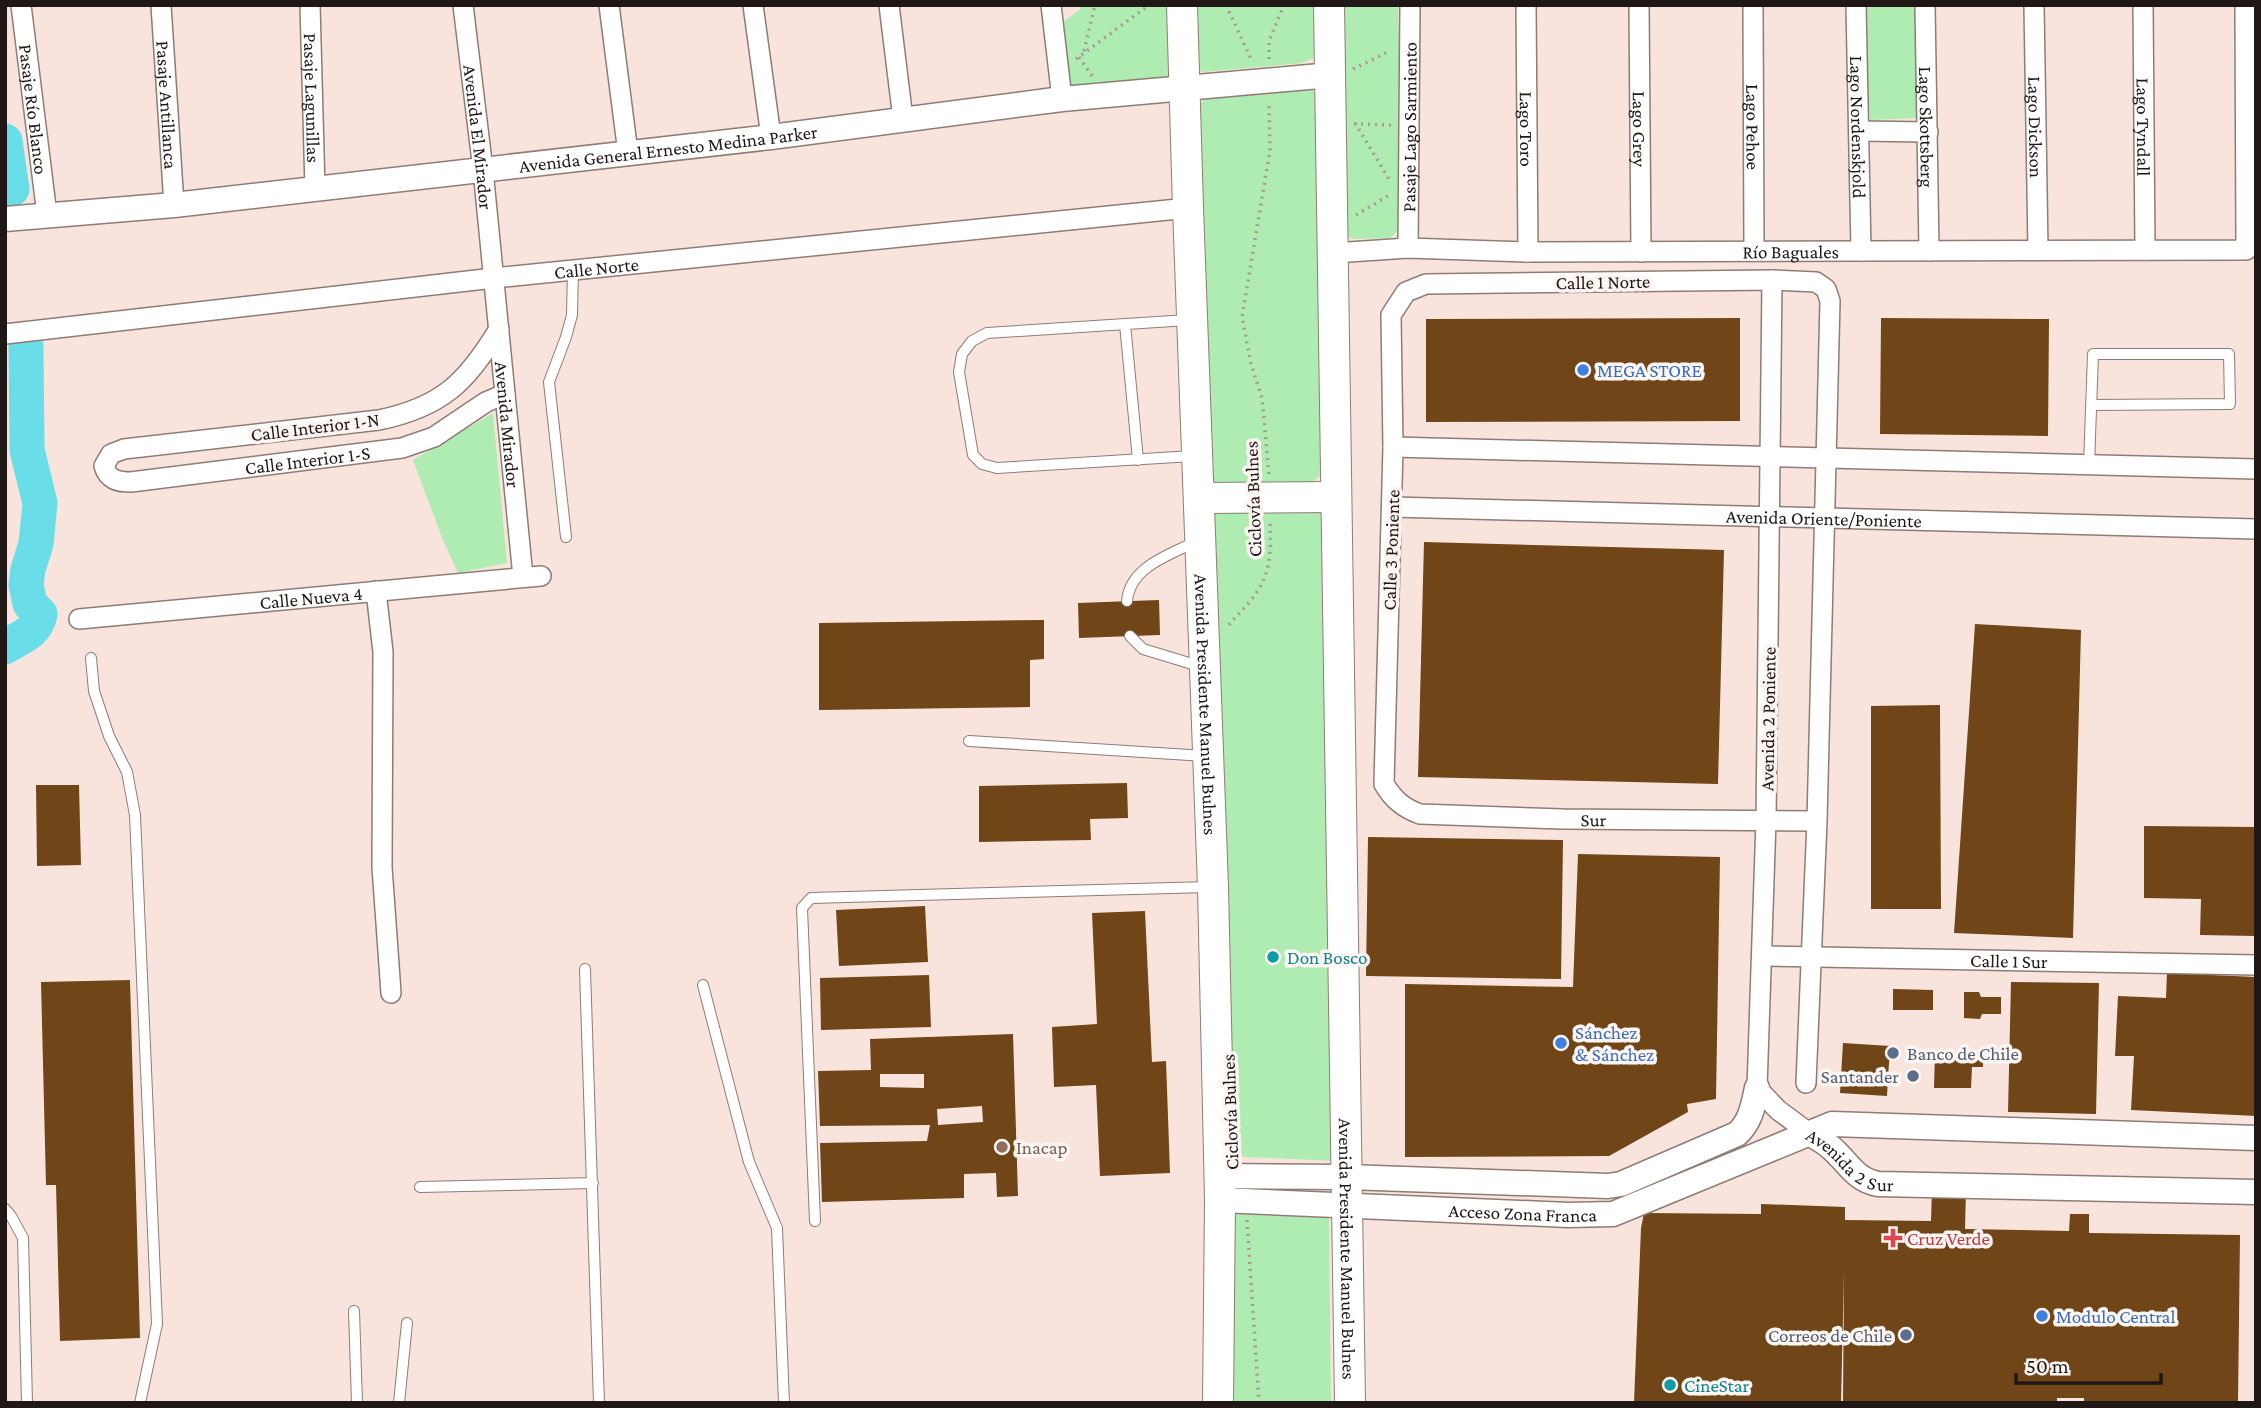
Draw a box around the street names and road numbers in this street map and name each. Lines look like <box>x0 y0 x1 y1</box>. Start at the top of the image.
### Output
street label: Pasaje Lagunillas <box>300 33 325 163</box>
street label: Pasaje Antillanca <box>153 40 182 170</box>
street label: Pasaje Lago Sarmiento <box>1398 42 1420 212</box>
street label: Pasaje Río Blanco <box>15 43 52 176</box>
street label: Lago Nordenskjold <box>1847 55 1870 199</box>
street label: Avenida El Mirador <box>460 63 497 211</box>
street label: Lago Skottsberg <box>1915 66 1938 188</box>
street label: Lago Dickson <box>2025 76 2047 178</box>
street label: Lago Tyndall <box>2133 78 2155 176</box>
street label: Lago Pehoe <box>1743 84 1764 170</box>
street label: Lago Toro <box>1516 91 1538 167</box>
street label: Lago Grey <box>1629 91 1651 167</box>
street label: Avenida General Ernesto Medina Parker <box>518 121 819 176</box>
street label: Río Baguales <box>1742 241 1839 262</box>
street label: Calle Norte <box>553 253 640 282</box>
street label: Calle 1 Norte <box>1555 271 1651 293</box>
street label: Avenida Mirador <box>491 360 525 489</box>
street label: Calle Interior 1-N <box>249 409 381 445</box>
street label: Ciclovía Bulnes <box>1240 441 1266 557</box>
street label: Calle Interior 1-S <box>244 442 371 478</box>
street label: Calle 3 Poniente <box>1378 489 1404 611</box>
street label: Avenida Oriente/Poniente <box>1726 505 1922 531</box>
street label: Avenida Presidente Manuel Bulnes <box>1191 573 1222 836</box>
street label: Calle Nueva 4 <box>259 582 363 613</box>
street label: Avenida 2 Poniente <box>1756 647 1780 791</box>
street label: Sur <box>1581 809 1607 830</box>
street label: Calle 1 Sur <box>1970 949 2048 972</box>
street label: Ciclovía Bulnes <box>1217 1054 1243 1170</box>
street label: Avenida Presidente Manuel Bulnes <box>1335 1118 1360 1380</box>
street label: Avenida 2 Sur <box>1803 1124 1894 1195</box>
street label: Acceso Zona Franca <box>1448 1199 1597 1226</box>

